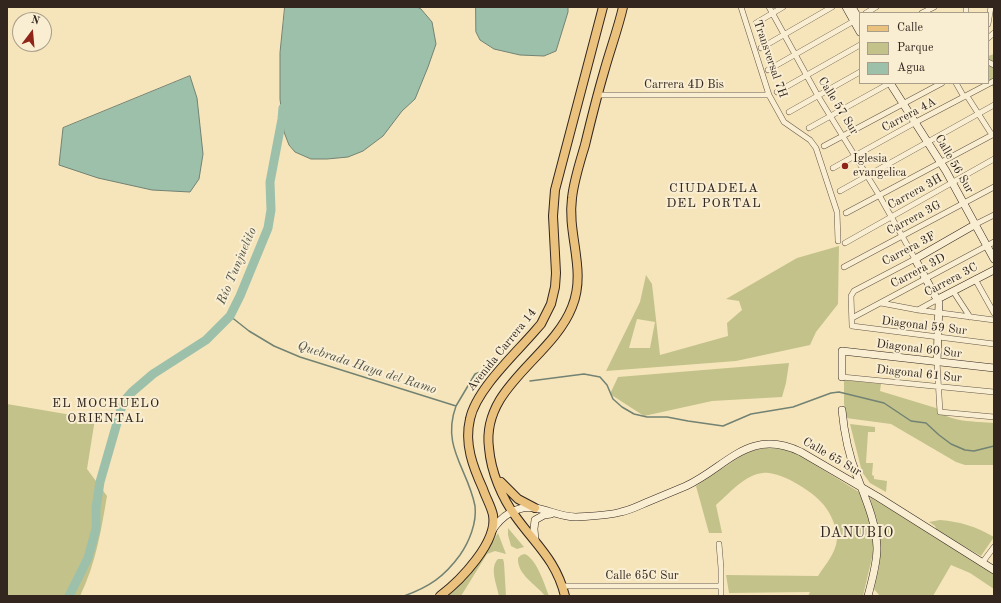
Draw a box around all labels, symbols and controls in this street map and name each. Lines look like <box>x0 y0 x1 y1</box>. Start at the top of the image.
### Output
north arrow <box>12 12 52 52</box>
legend <box>859 12 989 84</box>
text: N <box>30 15 41 27</box>
street label: Transversal 7H <box>750 18 790 100</box>
text: Calle <box>897 22 923 34</box>
text: Parque <box>897 42 933 54</box>
text: Agua <box>897 62 925 74</box>
street label: Calle 57 Sur <box>815 74 861 138</box>
street label: Carrera 4D Bis <box>644 78 724 92</box>
street label: Carrera 4A <box>879 95 939 135</box>
street label: Calle 56 Sur <box>931 132 977 196</box>
place label: Iglesia evangelica <box>853 152 907 180</box>
marker: Iglesia evangelica <box>840 161 850 171</box>
street label: Carrera 3H <box>885 171 945 213</box>
district label: CIUDADELA DEL PORTAL <box>666 181 762 212</box>
street label: Carrera 3G <box>885 198 943 238</box>
water label: Río Tunjuelito <box>214 225 260 307</box>
street label: Carrera 3F <box>880 229 938 269</box>
street label: Carrera 3D <box>888 251 948 291</box>
street label: Carrera 3C <box>922 260 980 300</box>
street label: Avenida Carrera 14 <box>464 306 540 394</box>
street label: Diagonal 59 Sur <box>880 314 968 338</box>
street label: Diagonal 60 Sur <box>875 337 963 361</box>
water label: Quebrada Haya del Ramo <box>295 338 439 398</box>
street label: Diagonal 61 Sur <box>875 362 963 386</box>
district label: EL MOCHUELO ORIENTAL <box>52 396 160 427</box>
street label: Calle 65 Sur <box>800 434 864 480</box>
district label: DANUBIO <box>820 525 894 541</box>
street label: Calle 65C Sur <box>605 569 679 583</box>

